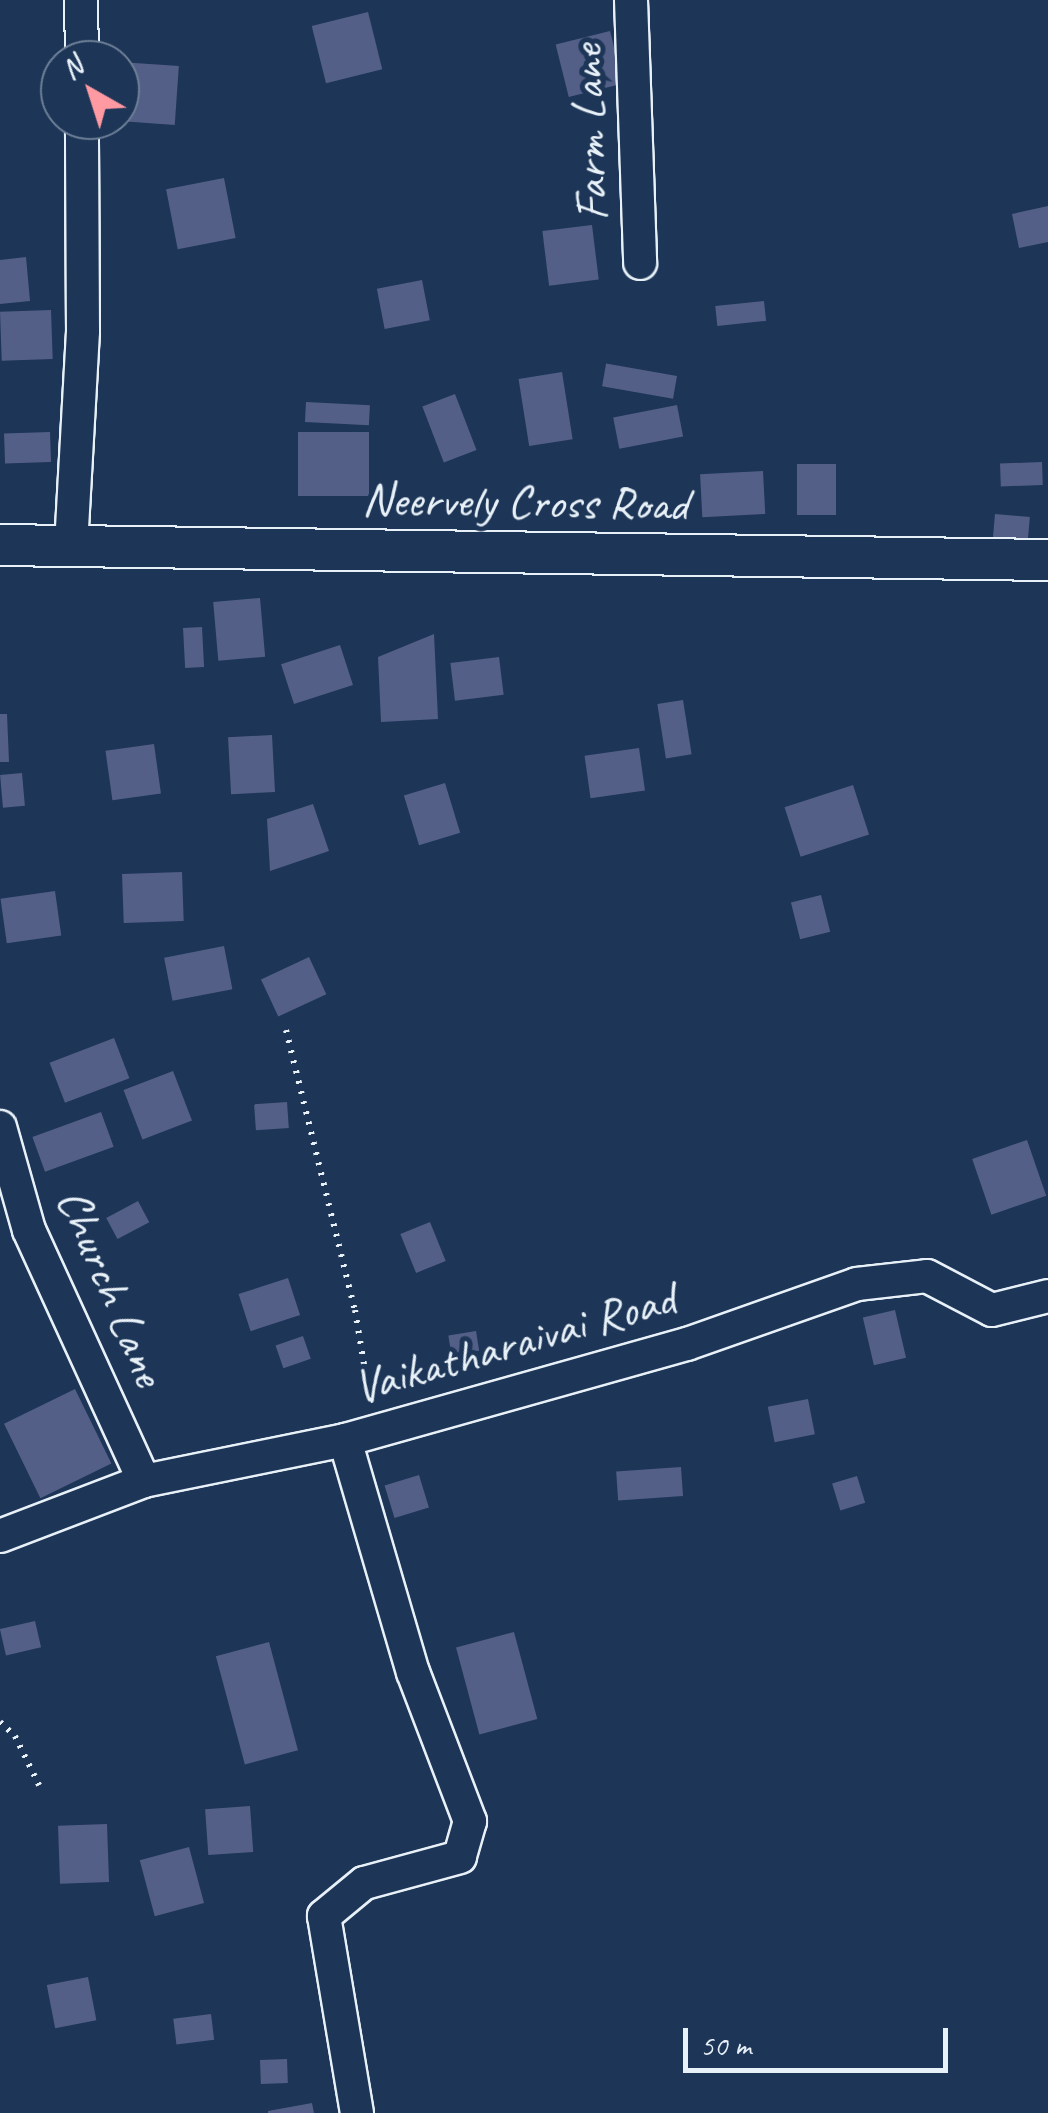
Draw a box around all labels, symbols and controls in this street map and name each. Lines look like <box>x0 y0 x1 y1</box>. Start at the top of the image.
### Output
north arrow <box>40 40 140 140</box>
street label: Farm Lane <box>557 43 621 223</box>
text: N <box>54 49 90 87</box>
street label: Neervely Cross Road <box>361 470 689 534</box>
street label: Church Lane <box>43 1179 179 1395</box>
street label: Vaikatharaivai Road <box>347 1270 681 1416</box>
scale bar <box>688 2008 953 2070</box>
text: 50 m <box>700 2026 751 2064</box>

